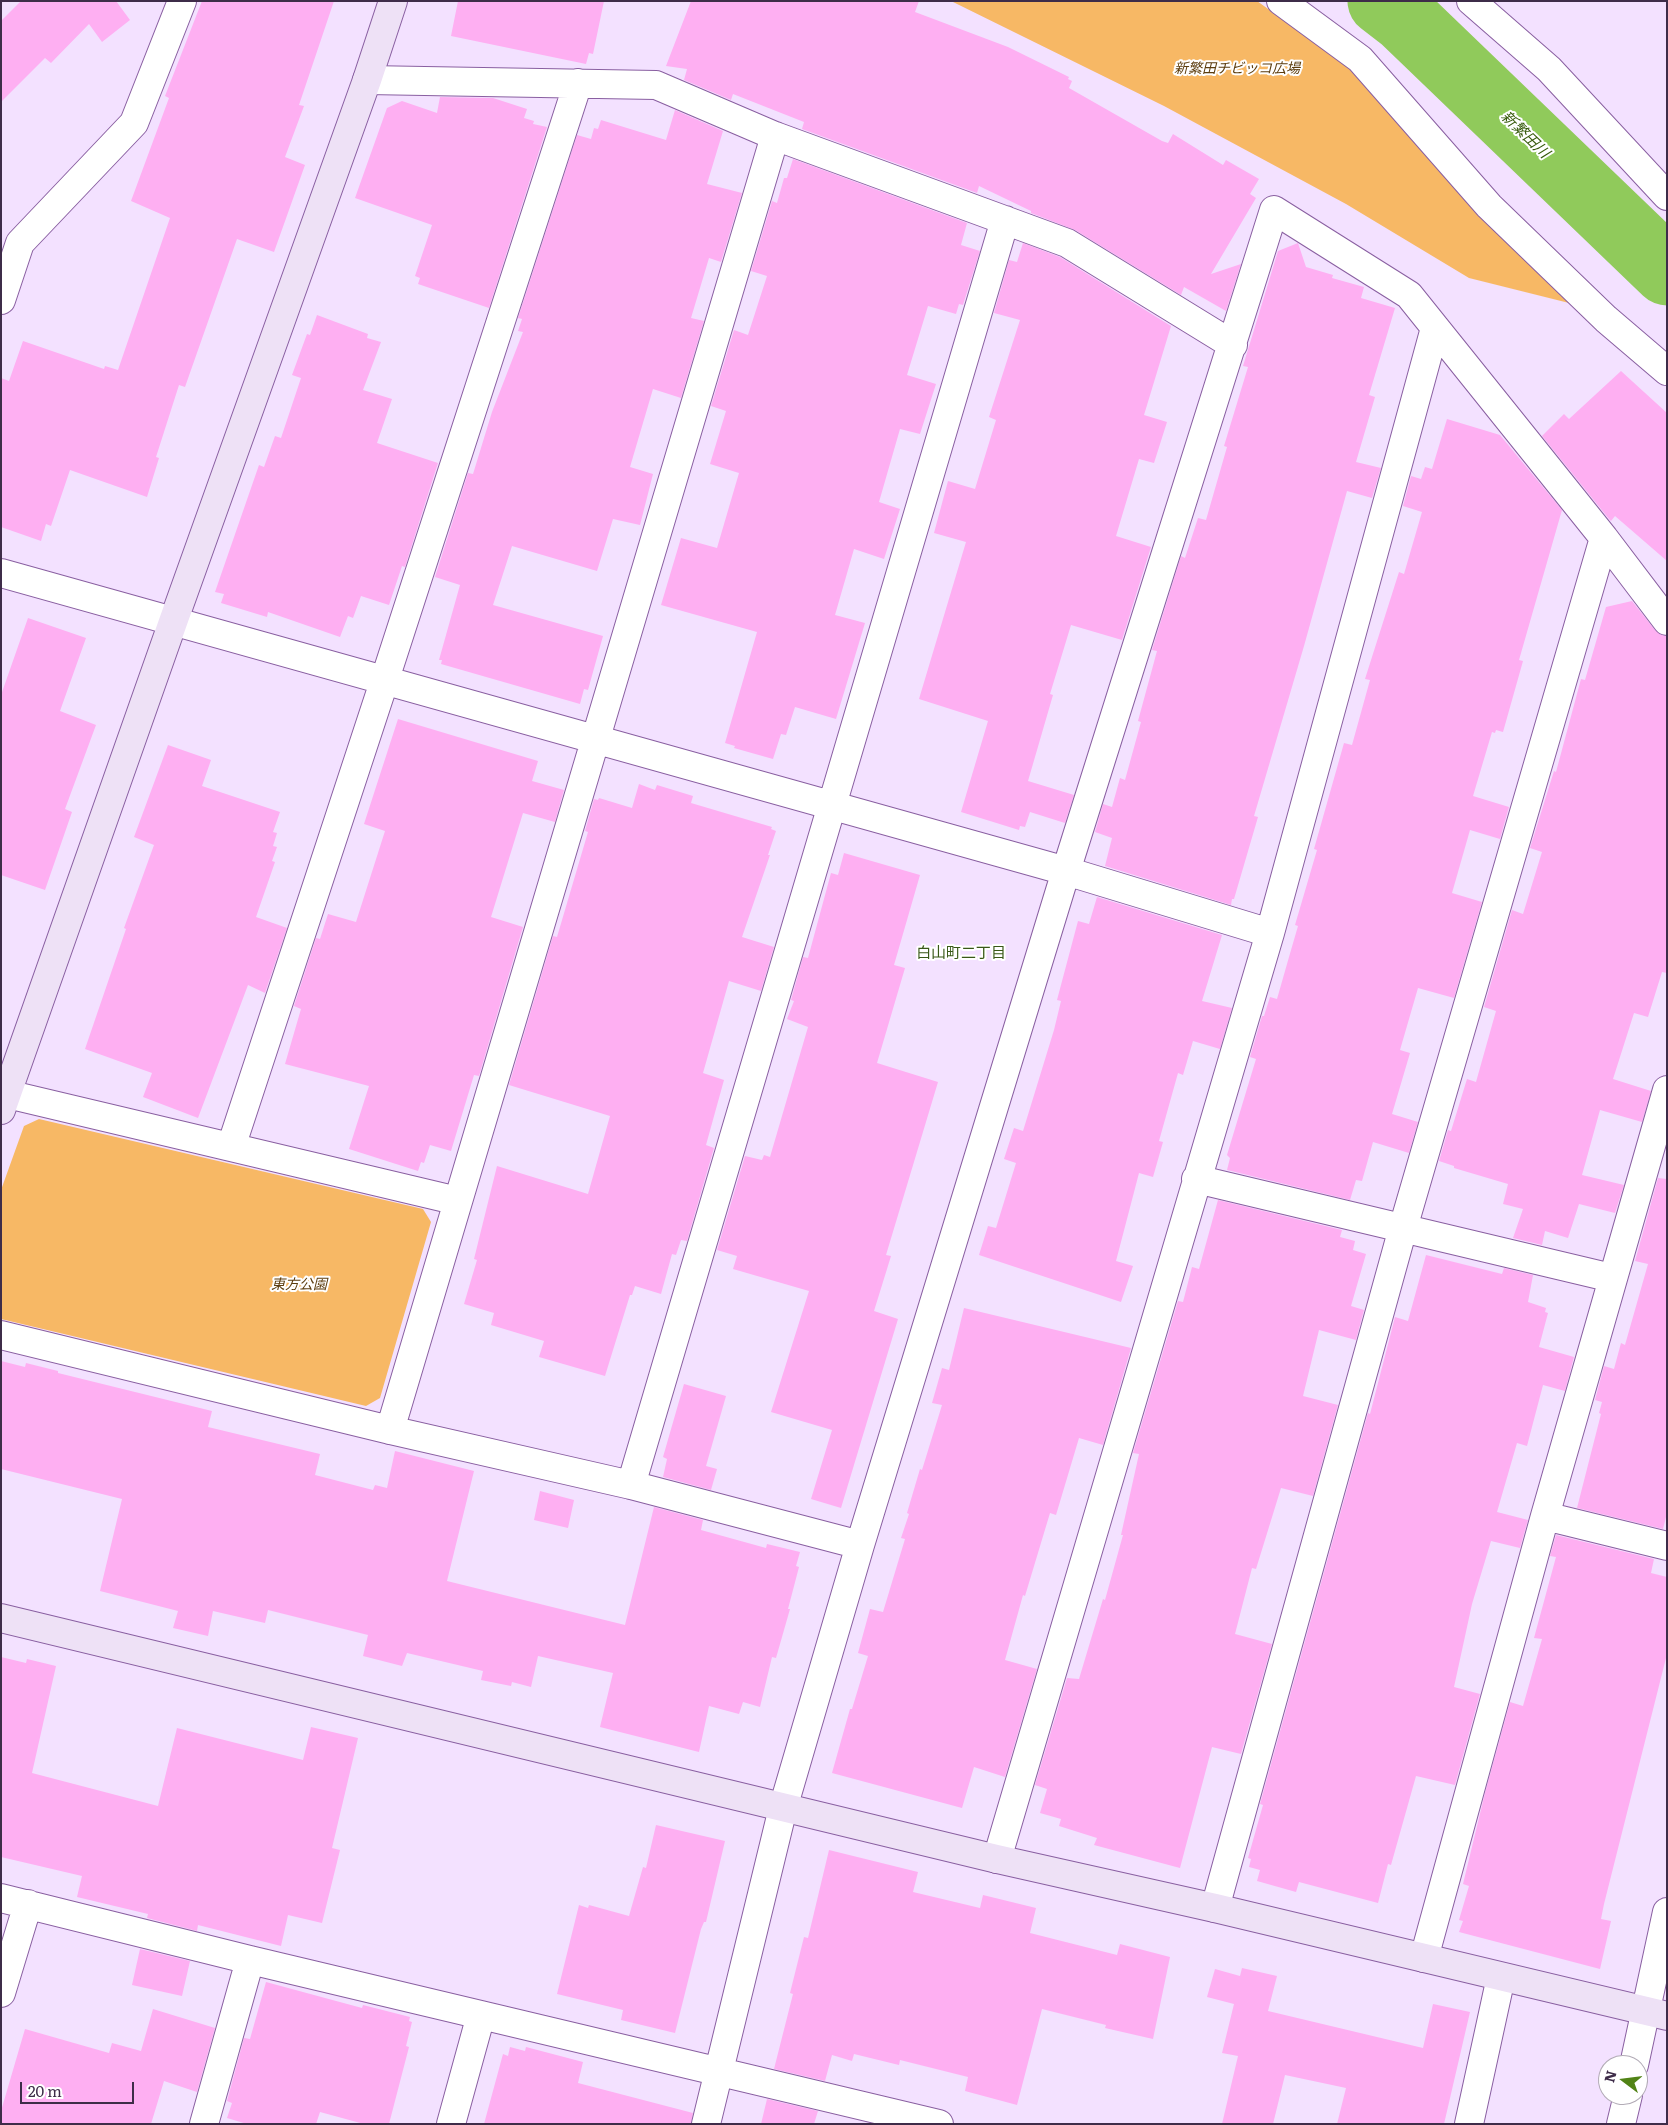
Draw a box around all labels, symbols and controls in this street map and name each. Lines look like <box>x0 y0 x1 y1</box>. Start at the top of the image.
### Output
park label: 新繁田チビッコ広場 <box>1174 61 1300 77</box>
water label: 新繁田川 <box>1497 108 1553 162</box>
district label: 白山町二丁目 <box>916 945 1006 963</box>
park label: 東方公園 <box>271 1277 327 1293</box>
north arrow <box>1598 2055 1648 2105</box>
text: N <box>1598 2068 1621 2085</box>
scale bar <box>22 2072 136 2104</box>
text: 20 m <box>28 2079 62 2102</box>

